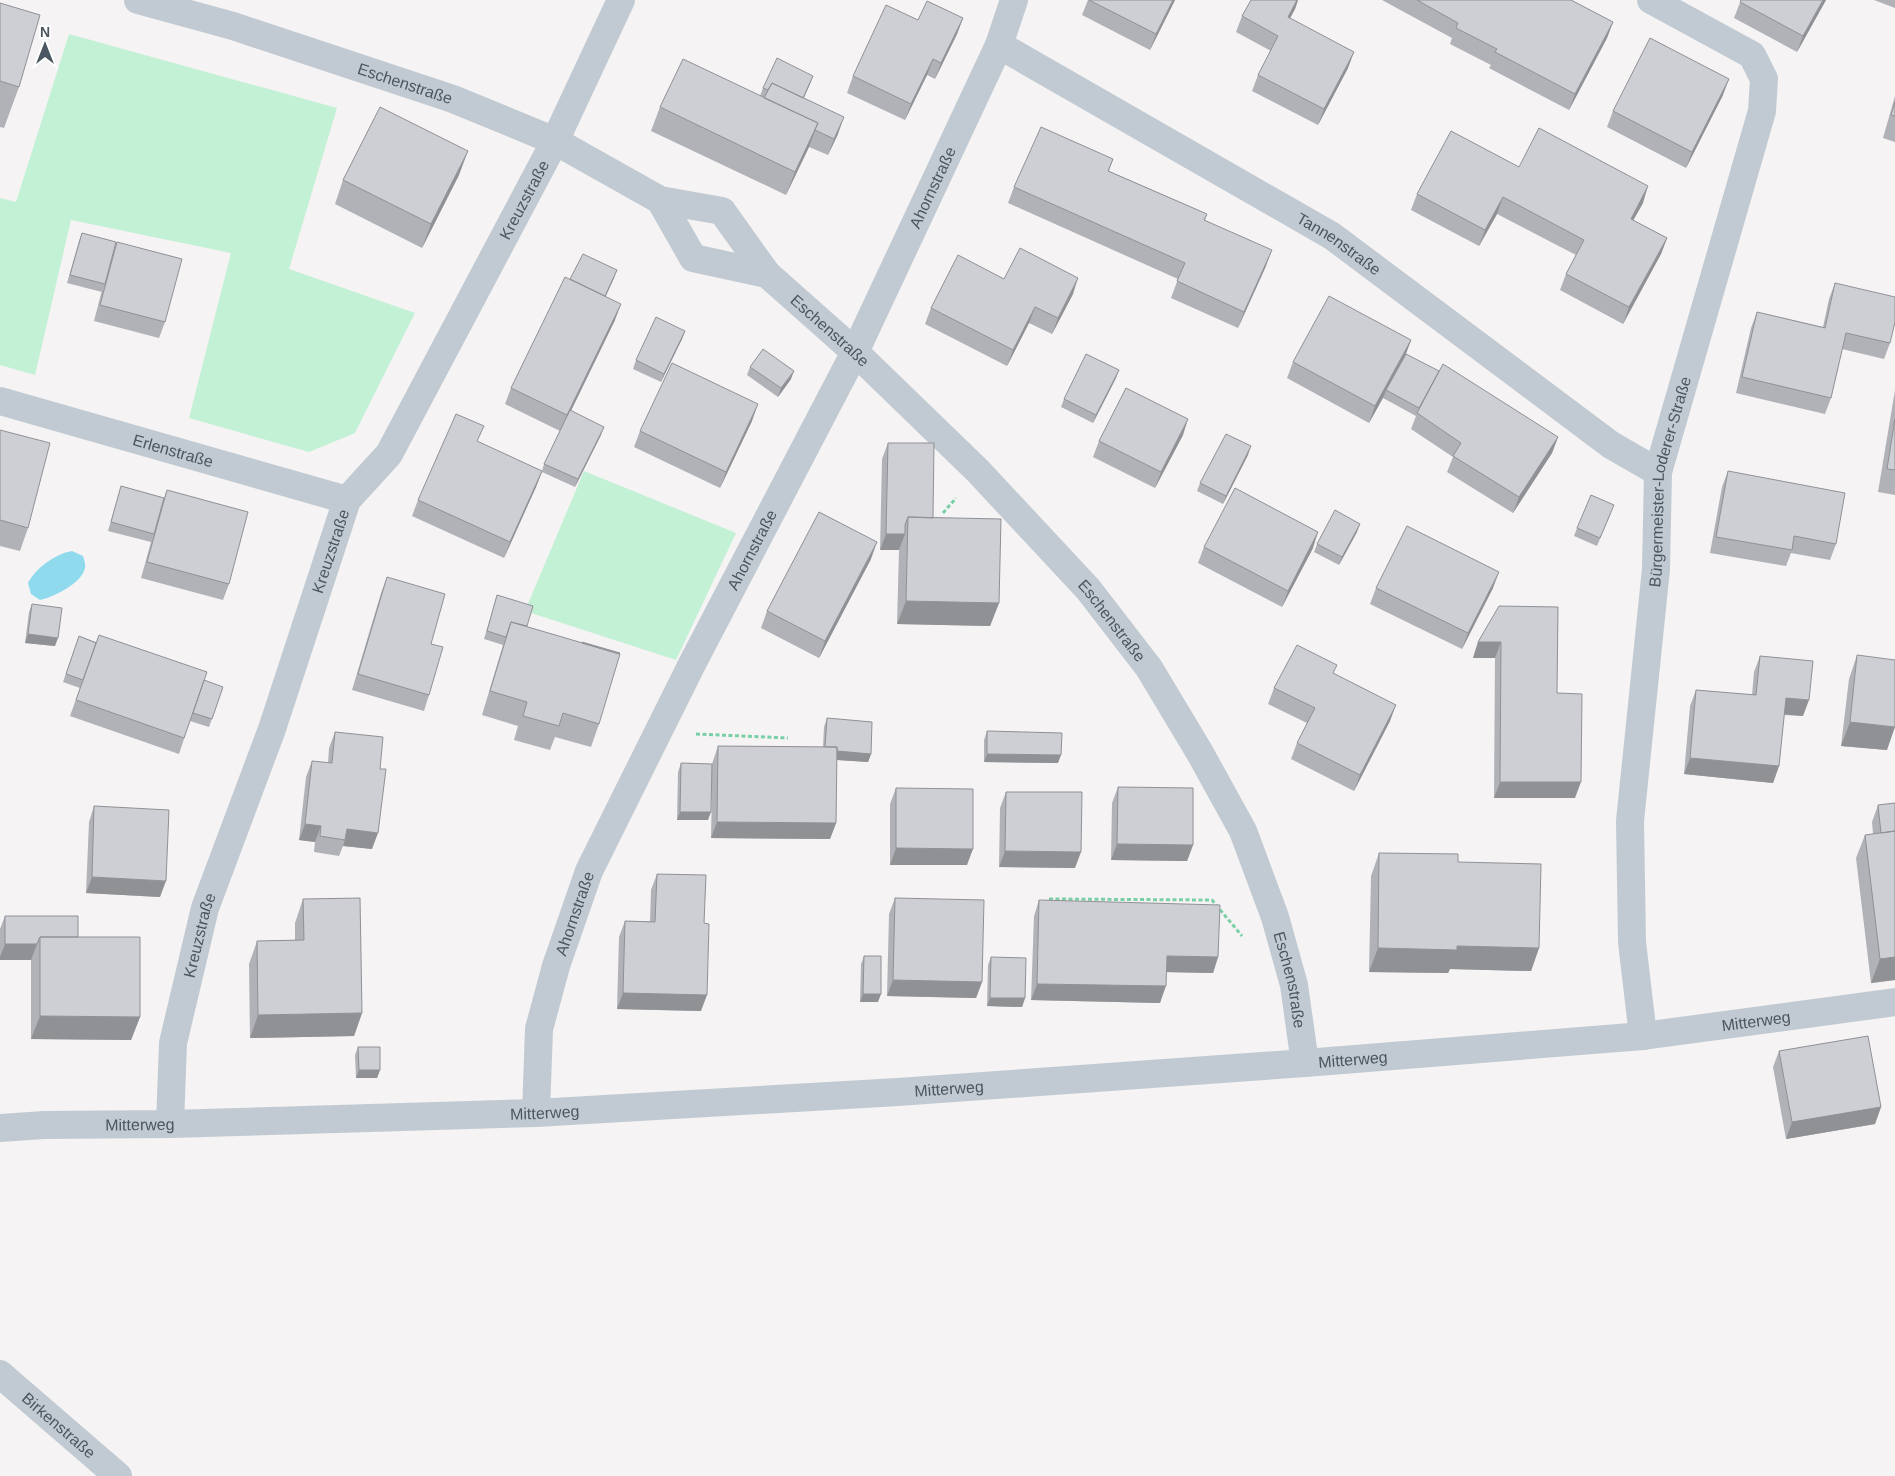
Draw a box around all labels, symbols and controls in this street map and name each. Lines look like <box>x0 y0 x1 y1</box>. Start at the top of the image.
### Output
north arrow <box>20 20 70 70</box>
text: N <box>40 24 50 40</box>
street label: Eschenstraße <box>356 60 455 107</box>
street label: Ahornstraße <box>906 144 959 231</box>
street label: Kreuzstraße <box>496 157 552 242</box>
street label: Tannenstraße <box>1294 209 1384 278</box>
street label: Eschenstraße <box>788 291 873 370</box>
street label: Bürgermeister-Loderer-Straße <box>1646 374 1694 588</box>
street label: Erlenstraße <box>131 431 215 470</box>
street label: Kreuzstraße <box>309 507 352 595</box>
street label: Ahornstraße <box>724 507 780 593</box>
street label: Eschenstraße <box>1075 576 1149 665</box>
street label: Ahornstraße <box>552 869 597 958</box>
street label: Kreuzstraße <box>180 890 219 979</box>
street label: Eschenstraße <box>1271 930 1309 1029</box>
street label: Mitterweg <box>1720 1008 1792 1034</box>
street label: Mitterweg <box>1318 1048 1388 1070</box>
street label: Mitterweg <box>914 1077 984 1099</box>
street label: Mitterweg <box>510 1102 580 1122</box>
street label: Mitterweg <box>105 1115 175 1133</box>
street label: Birkenstraße <box>19 1389 99 1461</box>

